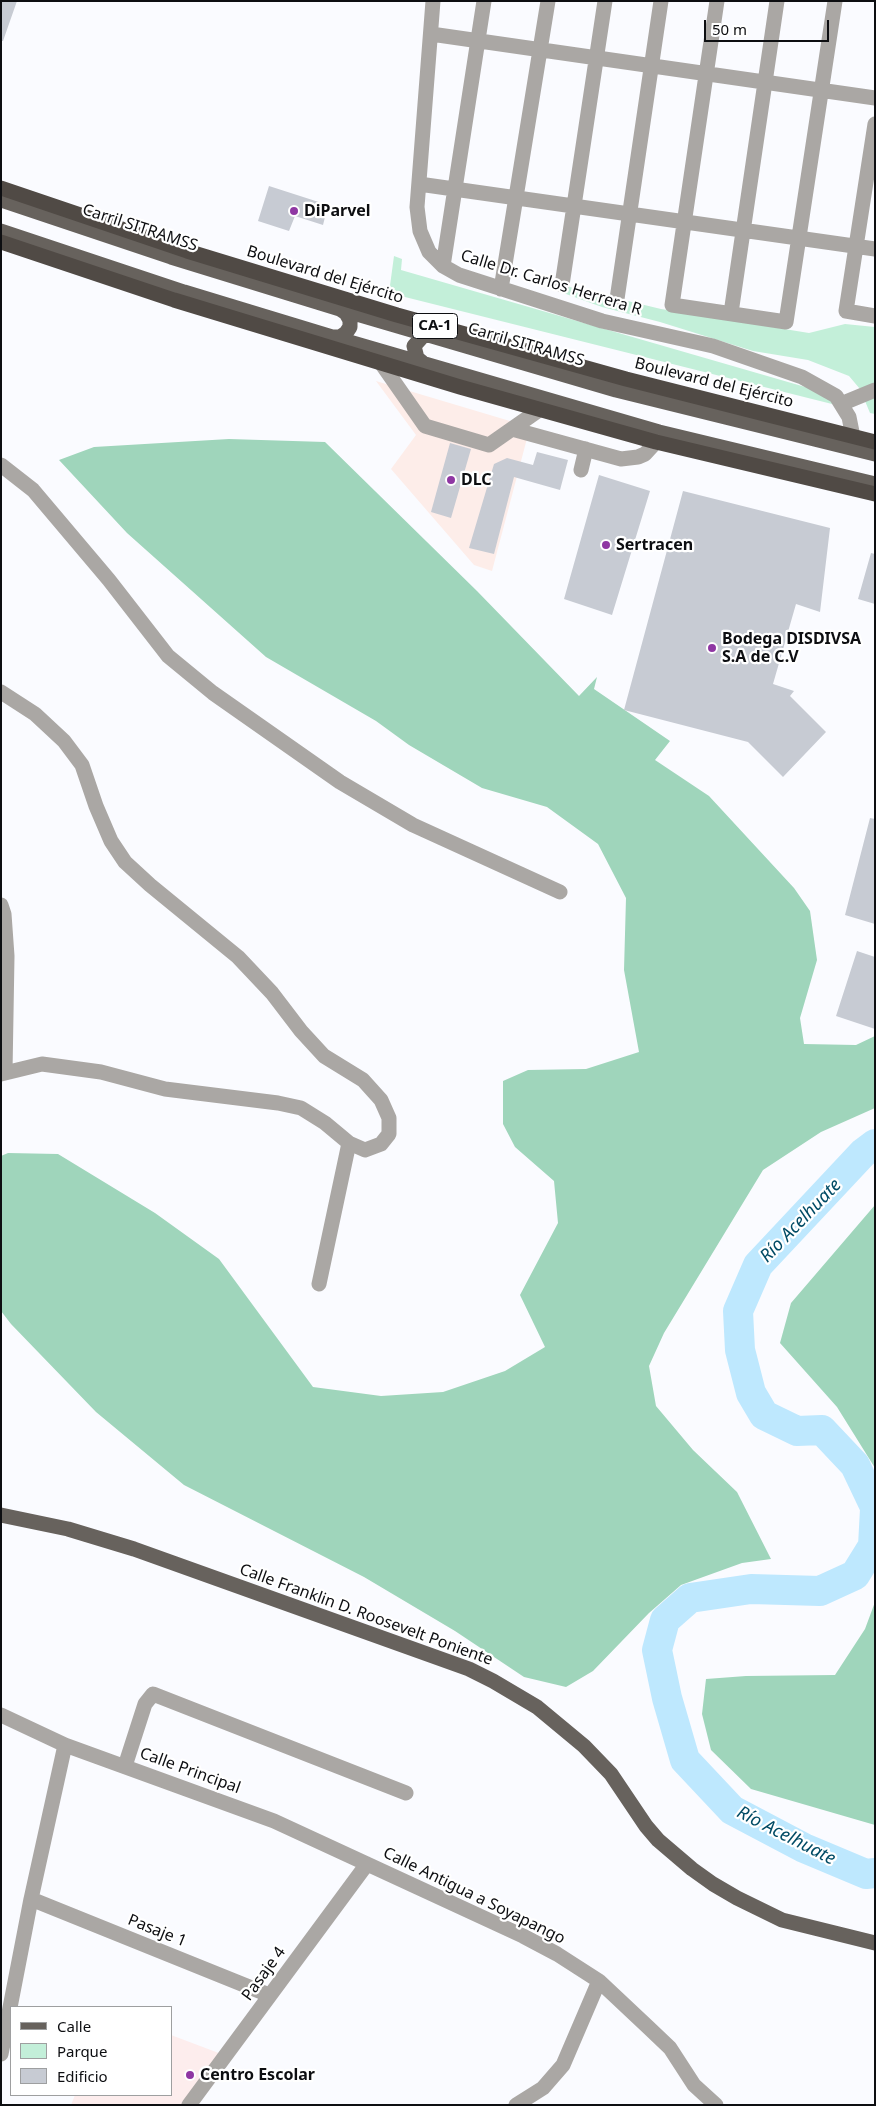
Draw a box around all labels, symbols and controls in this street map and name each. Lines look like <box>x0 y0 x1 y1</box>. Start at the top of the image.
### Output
scale bar <box>706 10 831 42</box>
text: 50 m <box>712 19 747 39</box>
street label: Carril SITRAMSS <box>80 200 200 256</box>
place label: DiParvel <box>304 201 371 221</box>
marker: DiParvel <box>288 205 300 217</box>
street label: Boulevard del Ejército <box>244 242 406 308</box>
street label: Calle Dr. Carlos Herrera R <box>458 246 644 320</box>
road number: CA-1 <box>412 314 458 338</box>
street label: Carril SITRAMSS <box>466 319 586 371</box>
street label: Boulevard del Ejército <box>633 354 795 412</box>
place label: DLC <box>461 470 492 490</box>
marker: DLC <box>445 474 457 486</box>
place label: Sertracen <box>616 535 693 555</box>
marker: Sertracen <box>600 539 612 551</box>
place label: Bodega DISDIVSA S.A de C.V <box>722 629 861 667</box>
marker: Bodega DISDIVSA S.A de C.V <box>706 642 718 654</box>
water label: Río Acelhuate <box>756 1175 846 1267</box>
street label: Calle Franklin D. Roosevelt Poniente <box>237 1560 495 1670</box>
street label: Calle Principal <box>137 1744 243 1798</box>
water label: Río Acelhuate <box>733 1802 839 1870</box>
street label: Calle Antigua a Soyapango <box>380 1844 568 1948</box>
street label: Pasaje 1 <box>125 1911 189 1951</box>
street label: Pasaje 4 <box>238 1943 290 2005</box>
legend <box>10 2006 172 2096</box>
text: Calle <box>57 2016 91 2036</box>
text: Parque <box>57 2041 107 2061</box>
place label: Centro Escolar <box>200 2065 315 2085</box>
text: Edificio <box>57 2066 108 2086</box>
marker: Centro Escolar <box>184 2069 196 2081</box>

